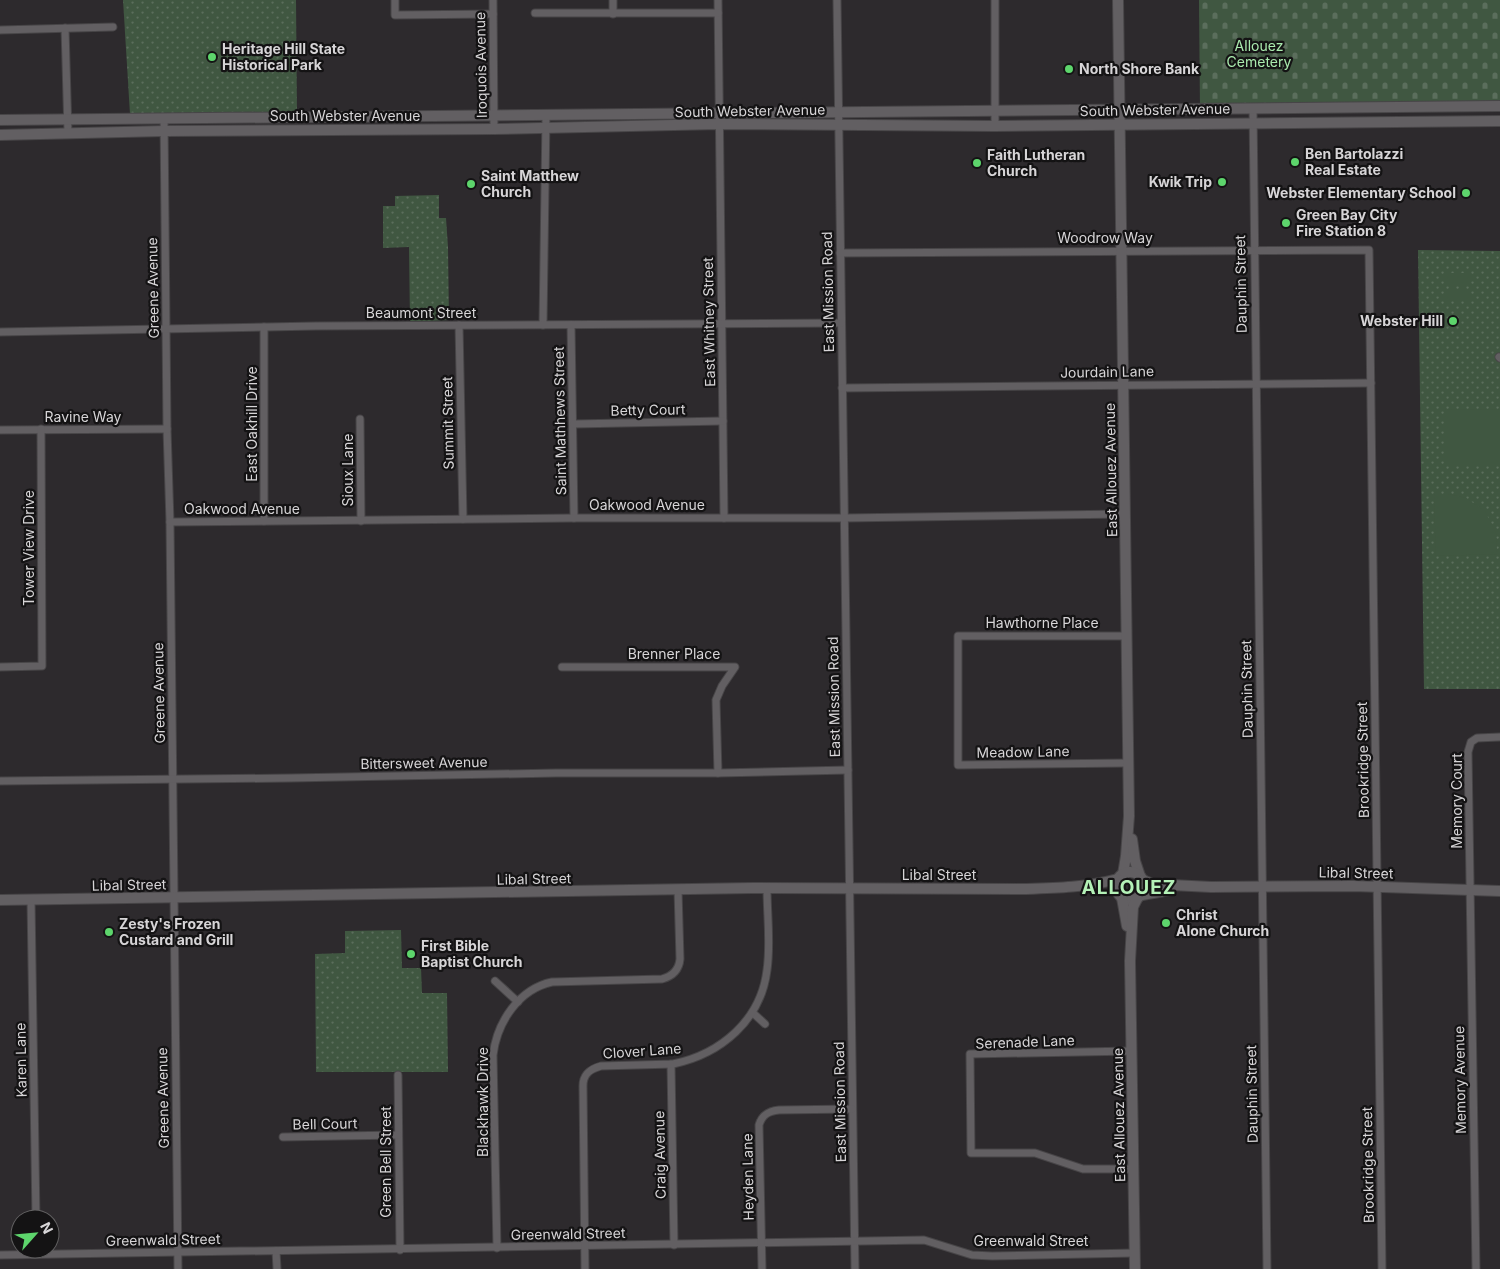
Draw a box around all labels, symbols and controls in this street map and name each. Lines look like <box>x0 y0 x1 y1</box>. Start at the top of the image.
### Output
street label: Iroquois Avenue <box>471 12 490 118</box>
park label: Allouez Cemetery <box>1227 37 1292 70</box>
place label: Heritage Hill State Historical Park <box>222 40 345 73</box>
marker: Heritage Hill State Historical Park <box>206 51 218 63</box>
place label: North Shore Bank <box>1079 60 1200 77</box>
marker: North Shore Bank <box>1063 63 1075 75</box>
street label: South Webster Avenue <box>1080 100 1230 119</box>
street label: South Webster Avenue <box>675 101 825 120</box>
street label: South Webster Avenue <box>270 107 420 124</box>
place label: Ben Bartolazzi Real Estate <box>1305 145 1404 178</box>
place label: Faith Lutheran Church <box>987 146 1085 179</box>
marker: Ben Bartolazzi Real Estate <box>1289 156 1301 168</box>
marker: Faith Lutheran Church <box>971 157 983 169</box>
place label: Saint Matthew Church <box>481 167 579 200</box>
place label: Kwik Trip <box>1149 173 1212 190</box>
marker: Kwik Trip <box>1216 176 1228 188</box>
marker: Saint Matthew Church <box>465 178 477 190</box>
place label: Webster Elementary School <box>1266 184 1456 201</box>
marker: Webster Elementary School <box>1460 187 1472 199</box>
place label: Green Bay City Fire Station 8 <box>1296 206 1398 239</box>
marker: Green Bay City Fire Station 8 <box>1280 217 1292 229</box>
street label: Woodrow Way <box>1057 229 1153 246</box>
street label: East Mission Road <box>818 231 837 353</box>
street label: Dauphin Street <box>1231 234 1250 333</box>
street label: Greene Avenue <box>143 237 162 339</box>
street label: East Whitney Street <box>699 257 718 387</box>
street label: Beaumont Street <box>366 304 477 321</box>
place label: Webster Hill <box>1360 312 1443 329</box>
marker: Webster Hill <box>1447 315 1459 327</box>
street label: Saint Mathhews Street <box>550 346 569 496</box>
street label: Jourdain Lane <box>1060 362 1154 381</box>
street label: East Oakhill Drive <box>243 366 260 482</box>
street label: Summit Street <box>438 376 457 470</box>
street label: Betty Court <box>610 400 686 419</box>
street label: East Allouez Avenue <box>1101 403 1120 537</box>
street label: Ravine Way <box>45 408 122 425</box>
street label: Sioux Lane <box>339 434 356 506</box>
street label: Tower View Drive <box>20 490 37 606</box>
street label: Oakwood Avenue <box>589 496 705 513</box>
street label: Oakwood Avenue <box>184 500 300 517</box>
street label: Hawthorne Place <box>985 614 1099 631</box>
street label: East Mission Road <box>824 636 843 758</box>
street label: Dauphin Street <box>1237 639 1256 738</box>
street label: Greene Avenue <box>149 642 168 744</box>
street label: Brenner Place <box>628 645 720 662</box>
street label: Brookridge Street <box>1353 701 1372 818</box>
street label: Meadow Lane <box>976 742 1070 761</box>
street label: Bittersweet Avenue <box>360 753 488 772</box>
street label: Memory Court <box>1448 753 1465 849</box>
street label: Libal Street <box>1319 863 1394 882</box>
street label: Libal Street <box>902 866 977 883</box>
street label: Libal Street <box>496 869 572 888</box>
street label: Libal Street <box>91 875 167 894</box>
district label: ALLOUEZ <box>1082 876 1176 899</box>
place label: Christ Alone Church <box>1176 906 1269 939</box>
place label: Zesty's Frozen Custard and Grill <box>119 915 233 948</box>
marker: Christ Alone Church <box>1160 917 1172 929</box>
marker: Zesty's Frozen Custard and Grill <box>103 926 115 938</box>
place label: First Bible Baptist Church <box>421 937 523 970</box>
marker: First Bible Baptist Church <box>405 948 417 960</box>
street label: Karen Lane <box>11 1022 30 1098</box>
street label: Memory Avenue <box>1450 1026 1469 1134</box>
street label: Serenade Lane <box>975 1031 1075 1052</box>
street label: Clover Lane <box>602 1039 682 1062</box>
street label: East Mission Road <box>830 1041 849 1163</box>
street label: Dauphin Street <box>1242 1044 1261 1143</box>
street label: Greene Avenue <box>153 1047 172 1149</box>
street label: Blackhawk Drive <box>474 1047 491 1157</box>
street label: East Allouez Avenue <box>1109 1048 1128 1182</box>
street label: Green Bell Street <box>377 1106 394 1218</box>
street label: Brookridge Street <box>1358 1106 1377 1223</box>
street label: Craig Avenue <box>650 1111 669 1199</box>
street label: Bell Court <box>292 1114 358 1133</box>
street label: Heyden Lane <box>738 1133 757 1221</box>
north arrow <box>10 1209 60 1259</box>
text: N <box>37 1219 57 1236</box>
street label: Greenwald Street <box>510 1224 626 1243</box>
street label: Greenwald Street <box>105 1230 221 1249</box>
street label: Greenwald Street <box>974 1232 1089 1249</box>

